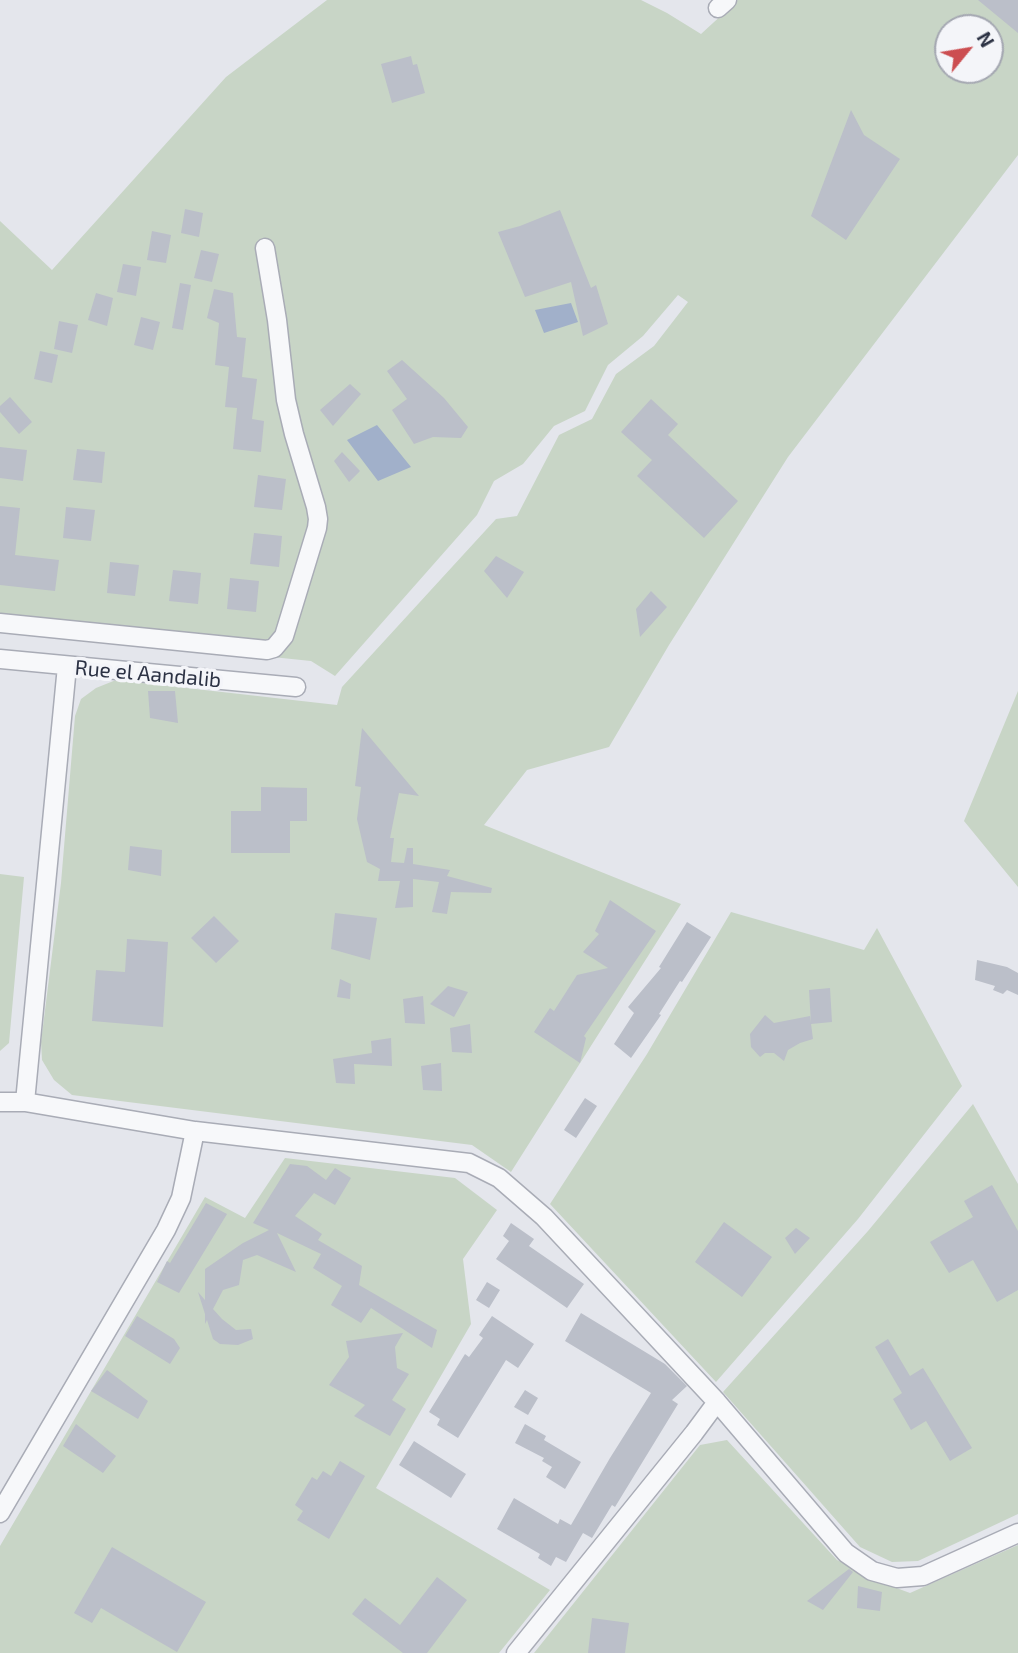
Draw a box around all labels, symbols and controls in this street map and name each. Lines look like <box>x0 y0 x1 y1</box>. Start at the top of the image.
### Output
north arrow <box>934 14 1004 84</box>
text: N <box>972 28 999 51</box>
street label: Rue el Aandalib <box>74 655 222 693</box>

